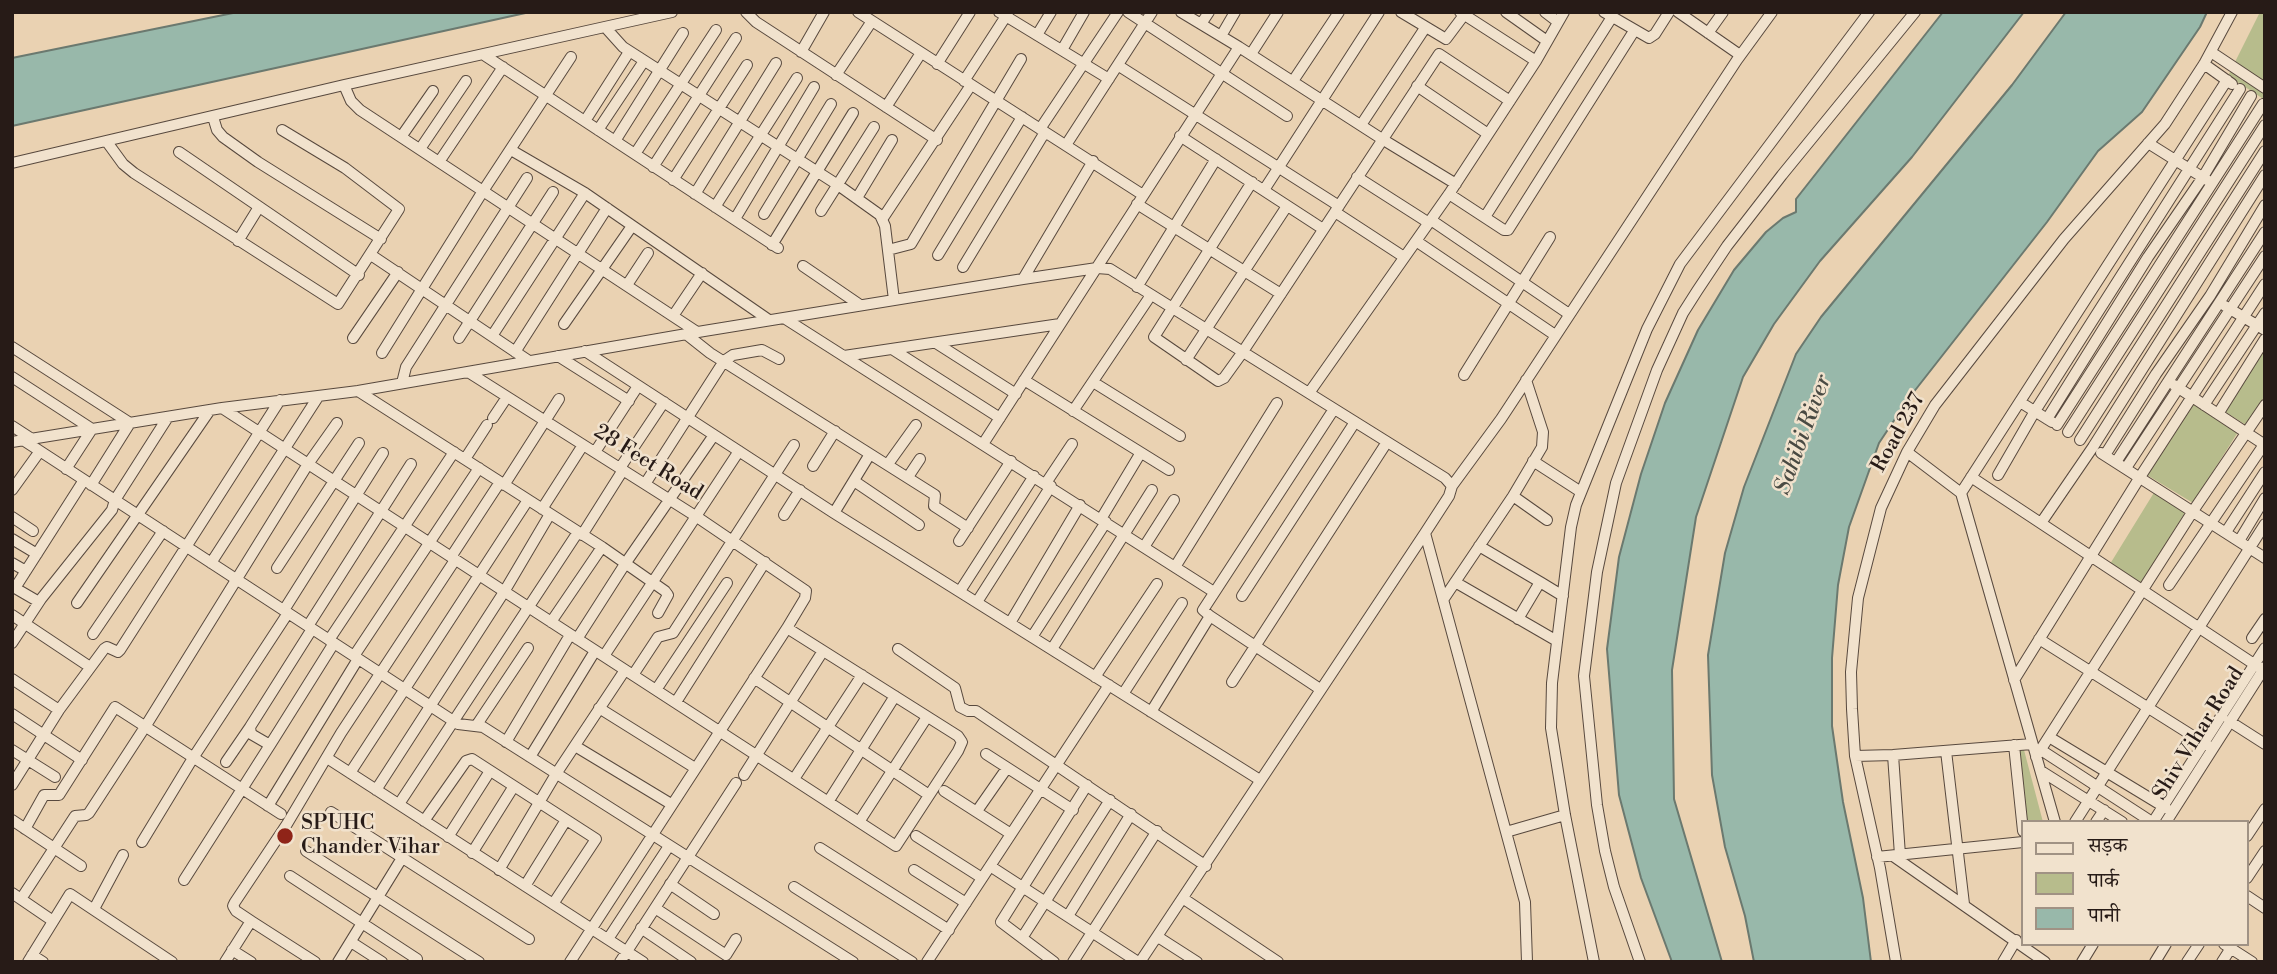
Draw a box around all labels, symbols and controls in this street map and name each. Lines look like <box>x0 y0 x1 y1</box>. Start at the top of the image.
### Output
water label: Sahibi River <box>1770 372 1838 498</box>
street label: Road 237 <box>1867 389 1931 477</box>
street label: 28 Feet Road <box>589 420 707 506</box>
street label: Shiv Vihar Road <box>2148 663 2250 805</box>
place label: SPUHC Chander Vihar <box>301 811 440 861</box>
legend <box>2022 820 2249 946</box>
marker: SPUHC Chander Vihar <box>275 826 295 846</box>
text: सड़क <box>2088 833 2127 859</box>
text: पार्क <box>2088 868 2119 894</box>
text: पानी <box>2088 903 2120 929</box>

